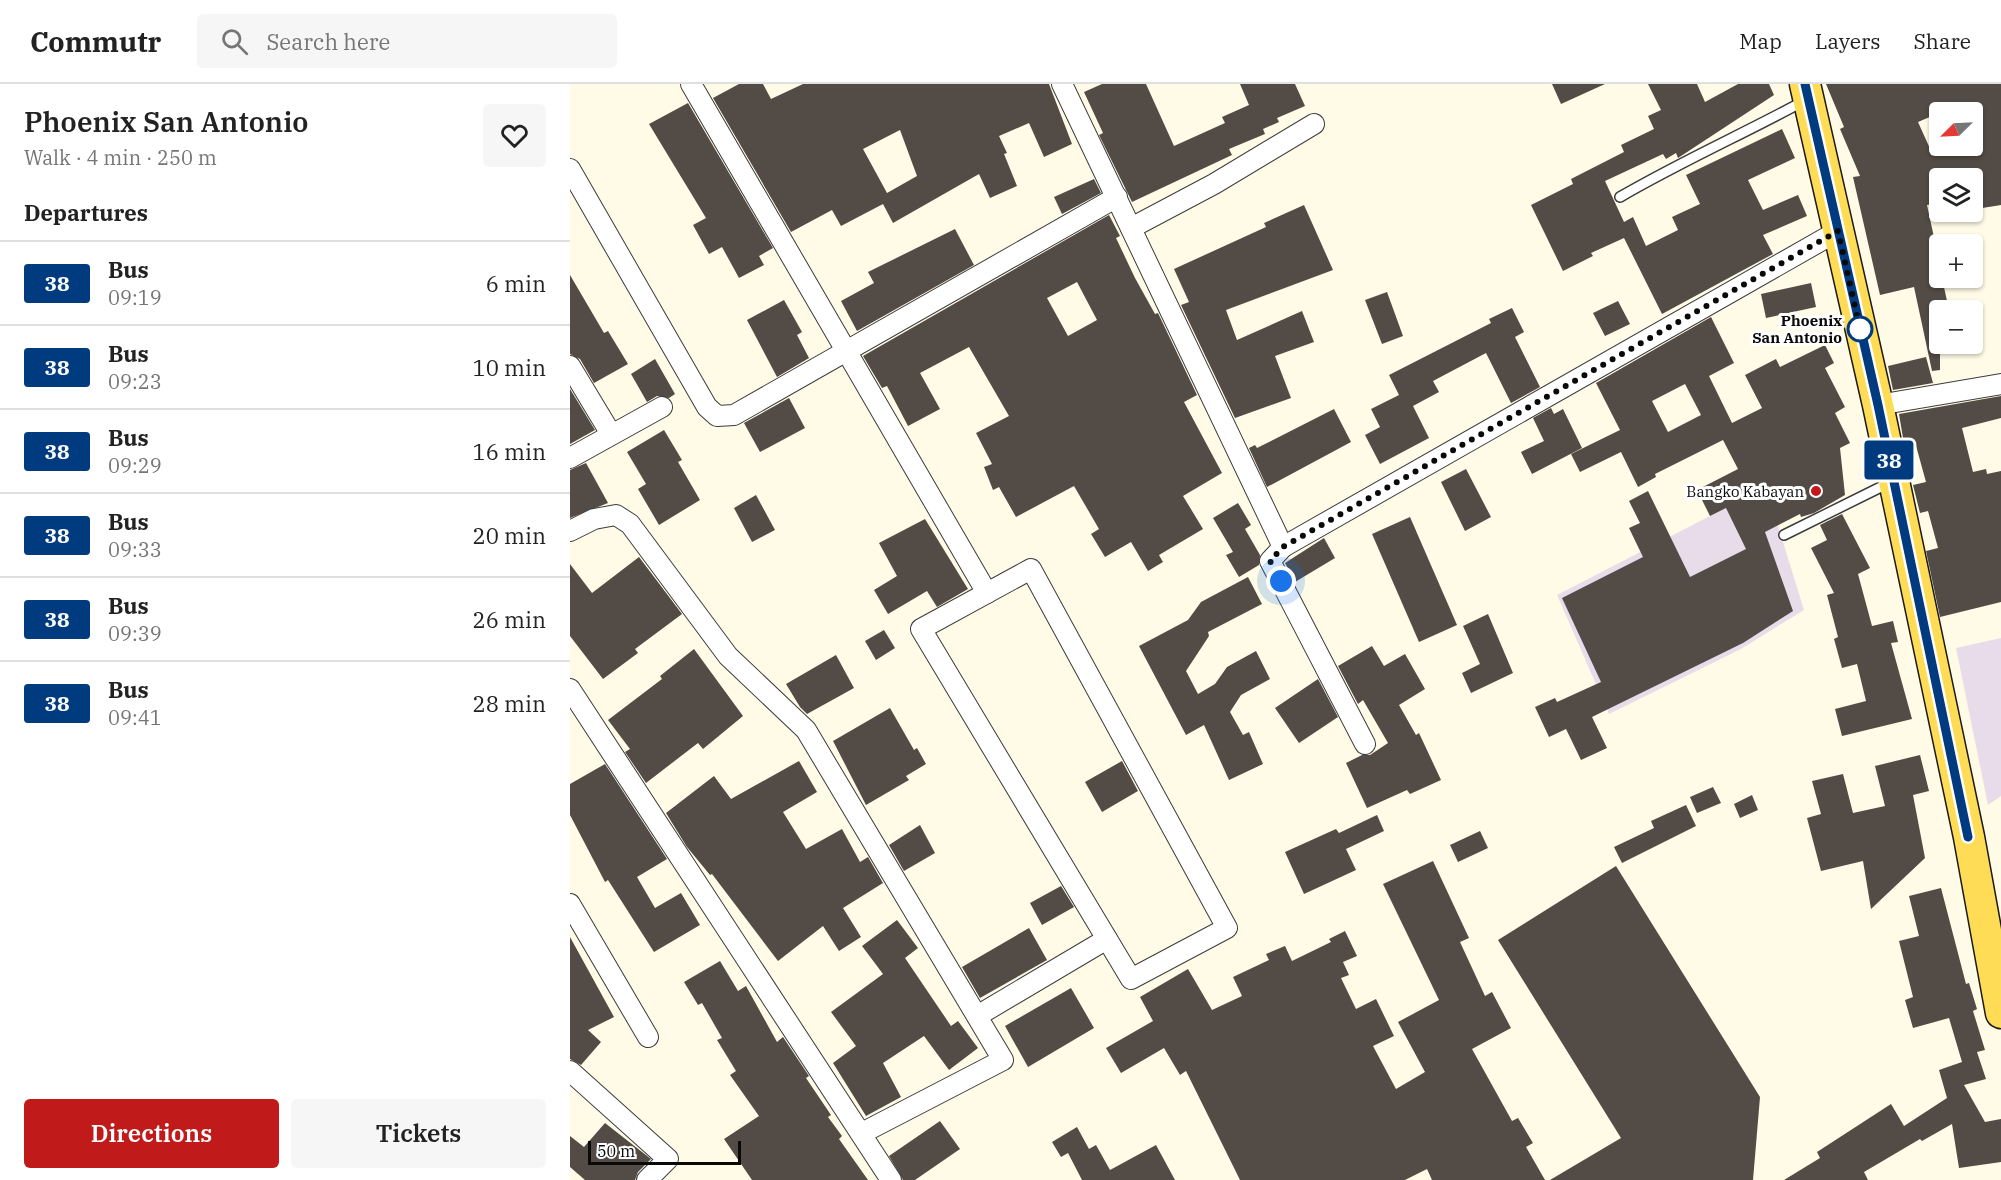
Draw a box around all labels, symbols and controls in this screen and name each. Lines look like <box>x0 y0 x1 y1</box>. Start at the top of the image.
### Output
search box <box>197 14 617 68</box>
text: Commutr <box>30 23 161 60</box>
icon: search <box>218 25 251 58</box>
text: Search here <box>266 27 390 56</box>
text: Map <box>1739 27 1782 55</box>
text: Layers <box>1815 27 1881 55</box>
text: Share <box>1914 27 1971 55</box>
north arrow <box>1929 102 1983 156</box>
map controls <box>1929 102 1983 354</box>
text: Phoenix San Antonio <box>24 103 308 140</box>
button: heart <box>483 104 546 167</box>
text: Walk · 4 min · 250 m <box>24 144 217 171</box>
button: layers <box>1929 168 1983 222</box>
text: Departures <box>24 198 148 227</box>
button: + <box>1929 234 1983 288</box>
text: Bus <box>108 255 149 284</box>
text: 38 <box>44 269 70 297</box>
text: 6 min <box>486 269 546 298</box>
text: 09:19 <box>108 284 162 311</box>
button: − <box>1929 300 1983 354</box>
place label: Phoenix San Antonio <box>1752 311 1842 347</box>
marker: Phoenix San Antonio <box>1847 316 1873 342</box>
text: Bus <box>108 339 149 368</box>
text: 38 <box>44 353 70 381</box>
text: 10 min <box>473 353 546 382</box>
text: 09:23 <box>108 368 162 395</box>
text: Bus <box>108 423 149 452</box>
text: 38 <box>44 437 70 465</box>
text: 16 min <box>473 437 546 466</box>
line badge: 38 <box>1862 440 1916 479</box>
text: 38 <box>1876 446 1902 474</box>
text: 09:29 <box>108 452 162 479</box>
place label: Bangko Kabayan <box>1686 482 1804 501</box>
marker: Bangko Kabayan <box>1809 484 1823 498</box>
text: Bus <box>108 507 149 536</box>
text: 38 <box>44 521 70 549</box>
text: 20 min <box>473 521 546 550</box>
text: 09:33 <box>108 536 162 563</box>
your location <box>1266 566 1296 596</box>
text: Bus <box>108 591 149 620</box>
text: 38 <box>44 605 70 633</box>
text: 26 min <box>473 605 546 634</box>
text: 09:39 <box>108 620 162 647</box>
text: Bus <box>108 675 149 704</box>
text: 38 <box>44 689 70 717</box>
text: 28 min <box>473 689 546 718</box>
text: 09:41 <box>108 704 162 731</box>
button: Directions <box>24 1099 279 1168</box>
button: Tickets <box>291 1099 546 1168</box>
scale bar <box>588 1138 741 1166</box>
text: 50 m <box>597 1141 635 1161</box>

